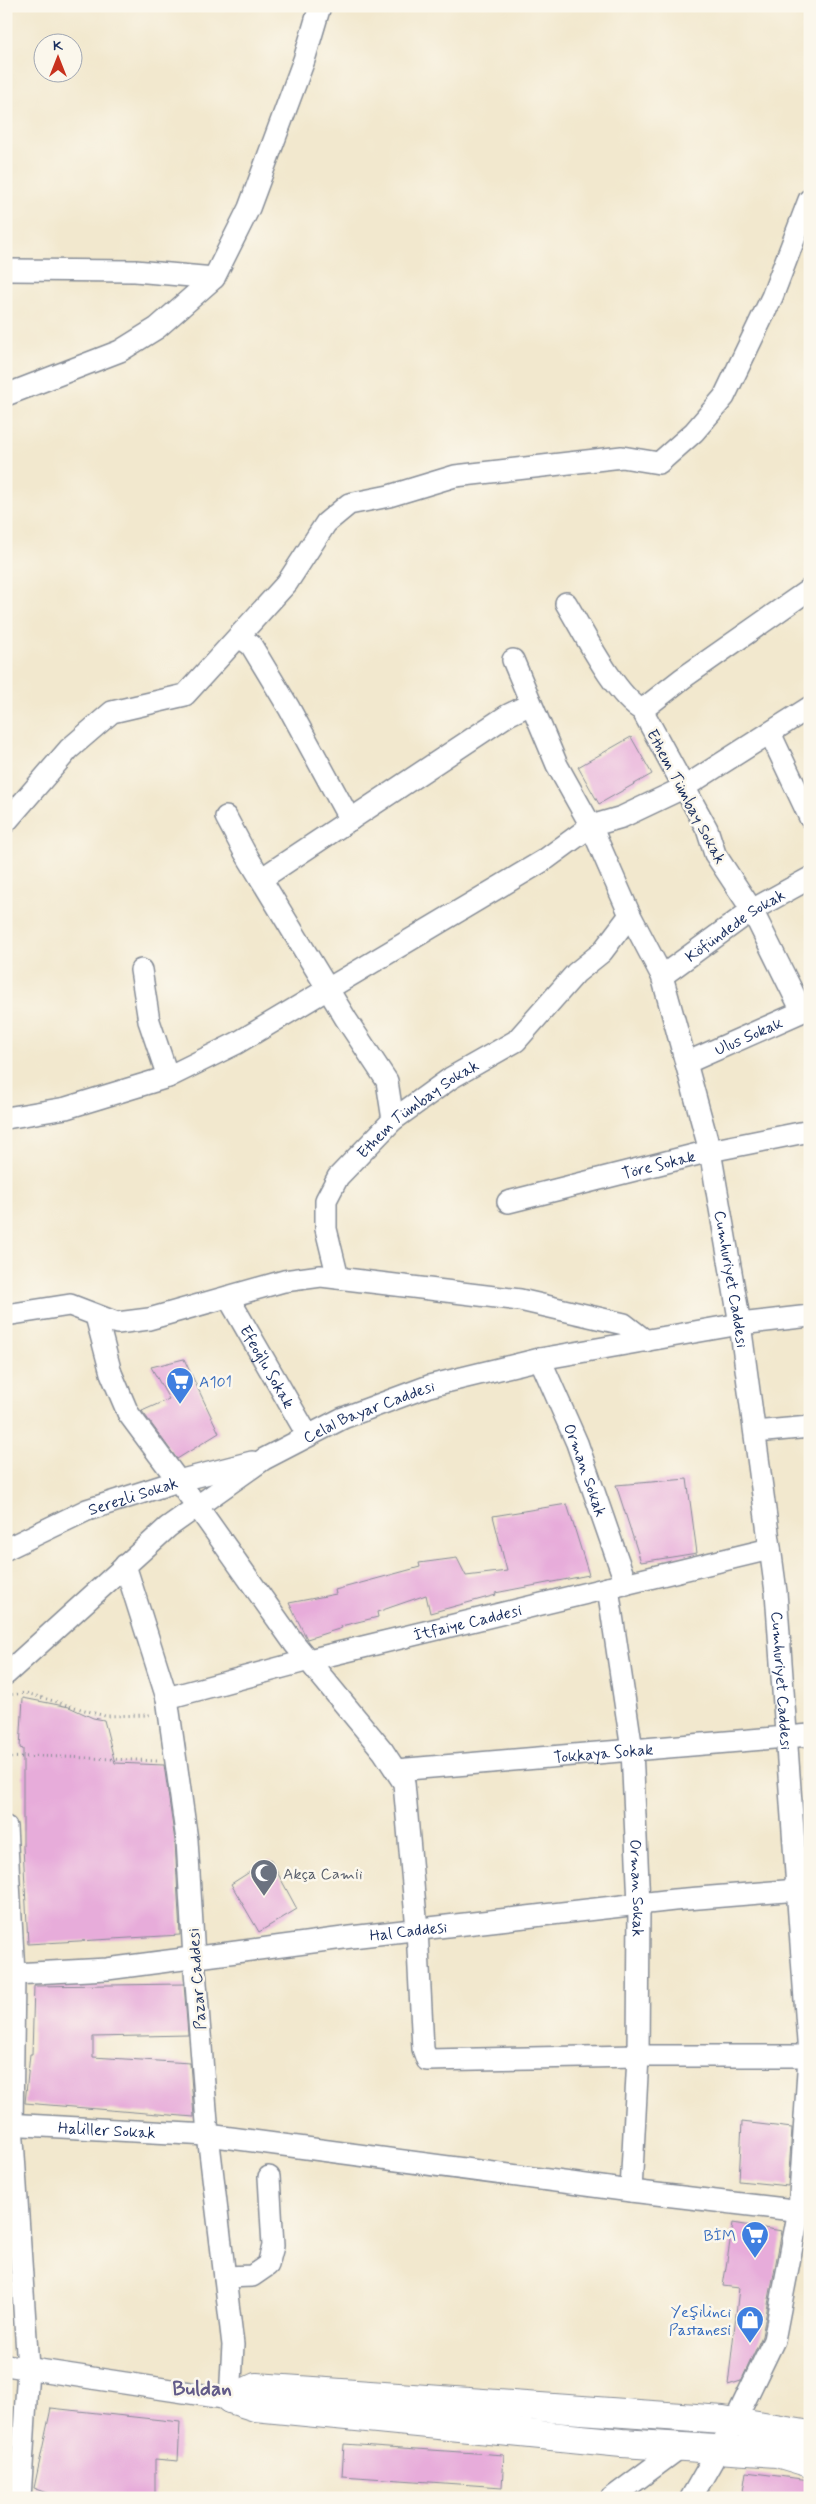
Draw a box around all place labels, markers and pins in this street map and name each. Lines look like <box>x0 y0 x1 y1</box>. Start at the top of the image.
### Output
supermarket icon: A101 <box>165 1366 195 1405</box>
place label: A101 <box>199 1372 232 1393</box>
mosque icon: Akça Camii <box>249 1858 279 1897</box>
place label: Akça Camii <box>283 1864 363 1885</box>
supermarket icon: BİM <box>740 2220 770 2259</box>
place label: BİM <box>703 2226 736 2247</box>
place label: Yeşilinci Pastanesi <box>669 2302 731 2341</box>
shop icon: Yeşilinci Pastanesi <box>735 2305 765 2344</box>

